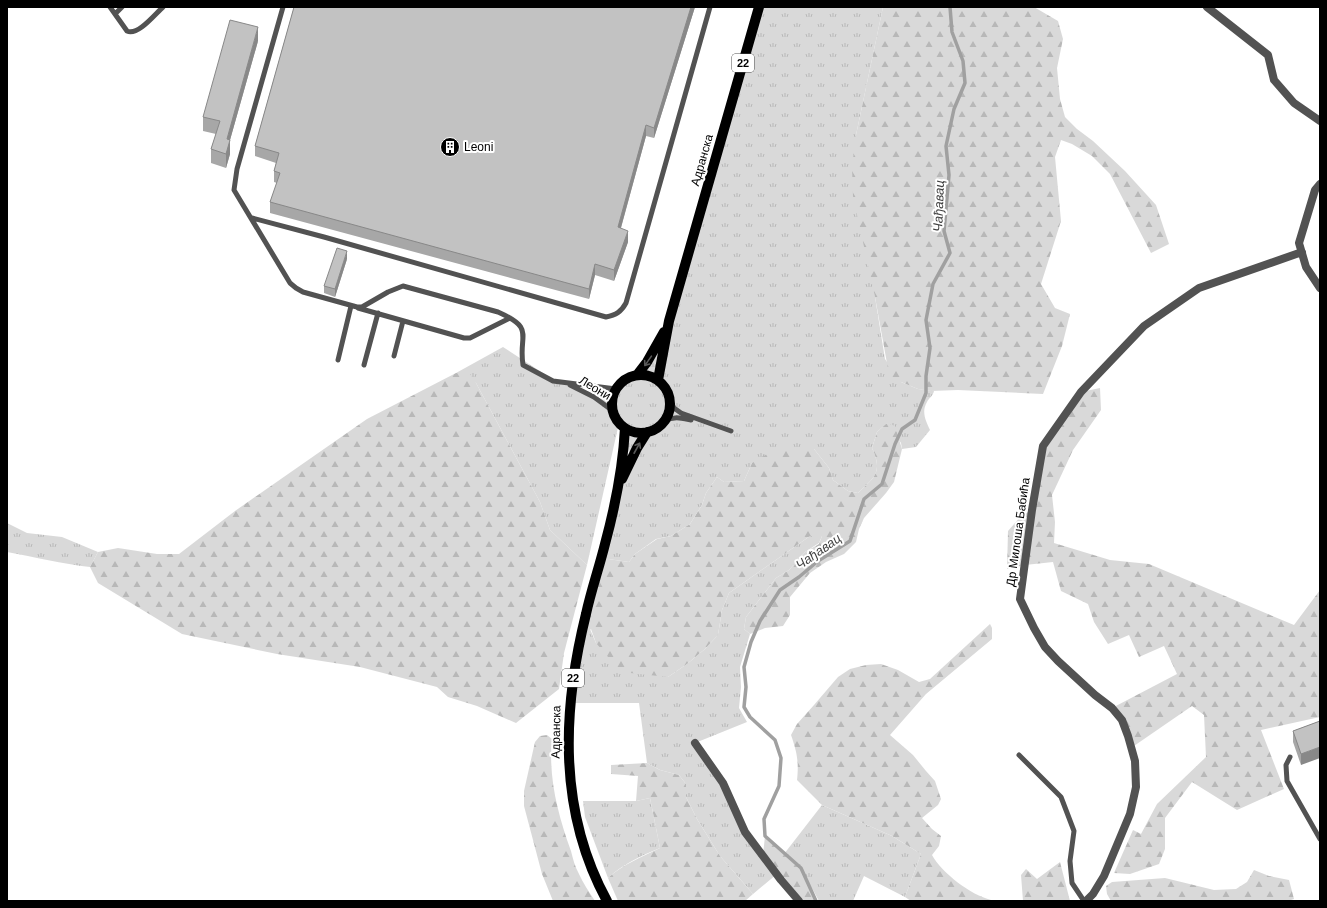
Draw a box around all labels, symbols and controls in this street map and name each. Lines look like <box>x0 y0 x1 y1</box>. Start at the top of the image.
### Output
road number: 22 <box>732 54 754 72</box>
street label: Адранска <box>688 132 716 187</box>
building icon: Leoni <box>439 136 461 158</box>
place label: Leoni <box>464 140 493 154</box>
water label: Чађавац <box>930 180 947 232</box>
one-way arrow <box>643 355 651 367</box>
street label: Леони <box>577 373 613 403</box>
one-way arrow <box>634 442 642 454</box>
street label: Др Милоша Бабића <box>1003 476 1033 587</box>
water label: Чађавац <box>793 530 844 572</box>
road number: 22 <box>562 669 584 687</box>
street label: Адранска <box>549 705 563 759</box>

